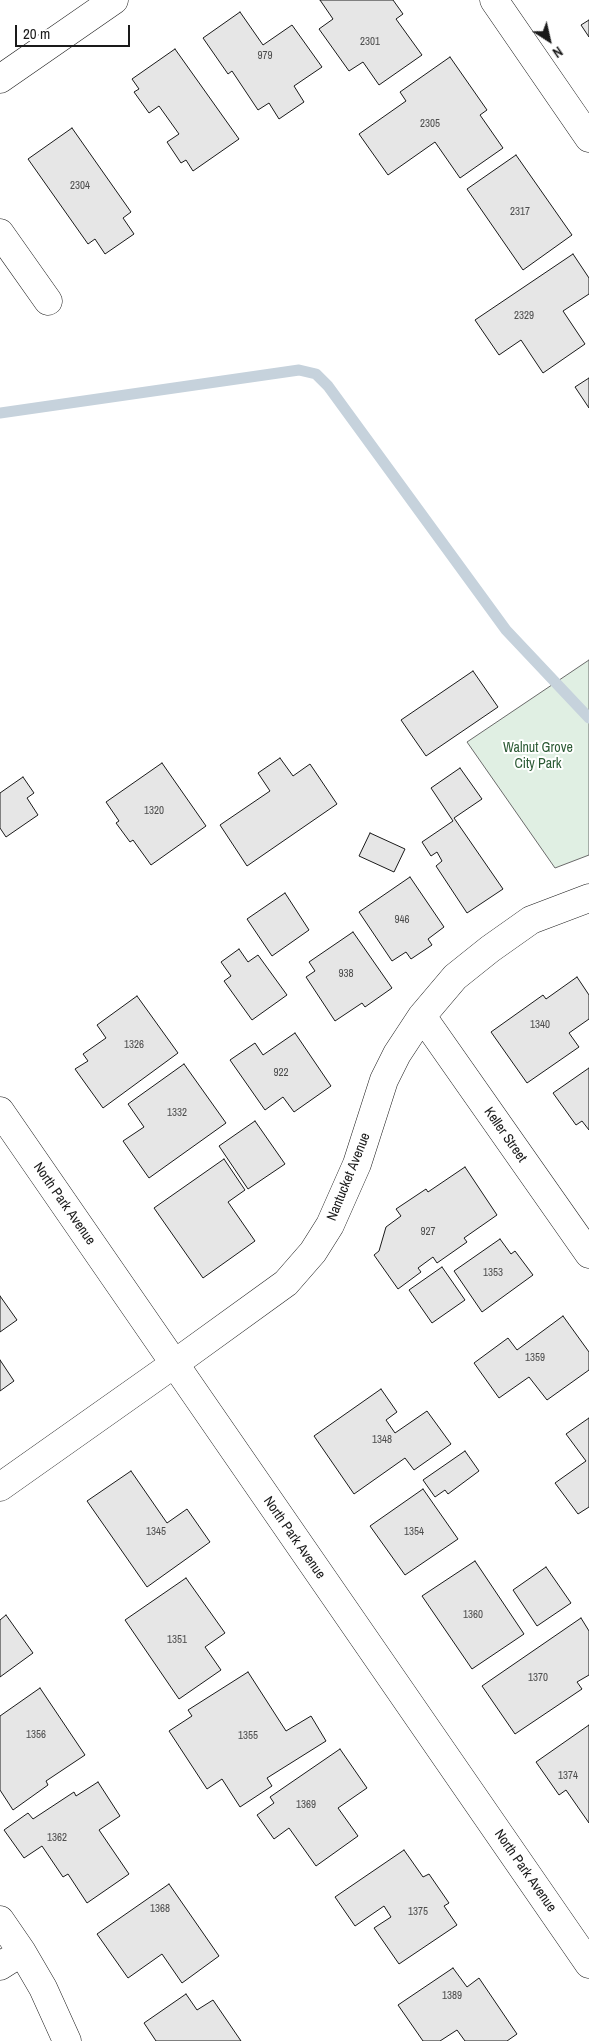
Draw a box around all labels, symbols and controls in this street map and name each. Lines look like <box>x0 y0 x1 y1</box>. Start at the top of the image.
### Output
scale bar <box>18 15 132 47</box>
north arrow <box>524 15 574 65</box>
text: 20 m <box>23 23 50 44</box>
house number: 2301 <box>360 35 380 49</box>
text: N <box>549 43 566 62</box>
house number: 979 <box>257 49 273 63</box>
house number: 2305 <box>420 117 440 131</box>
house number: 2304 <box>70 179 90 193</box>
house number: 2317 <box>510 205 530 219</box>
house number: 2329 <box>514 309 534 323</box>
park label: Walnut Grove City Park <box>503 740 573 772</box>
house number: 1320 <box>144 804 164 818</box>
house number: 946 <box>394 913 410 927</box>
house number: 938 <box>338 967 354 981</box>
house number: 1340 <box>530 1018 550 1032</box>
house number: 1326 <box>124 1038 144 1052</box>
house number: 922 <box>273 1066 289 1080</box>
street label: Keller Street <box>480 1104 530 1166</box>
house number: 1332 <box>167 1106 187 1120</box>
street label: Nantucket Avenue <box>324 1130 374 1224</box>
street label: North Park Avenue <box>29 1160 99 1248</box>
house number: 927 <box>420 1225 436 1239</box>
house number: 1353 <box>483 1266 503 1280</box>
house number: 1359 <box>525 1351 545 1365</box>
house number: 1348 <box>372 1433 392 1447</box>
street label: North Park Avenue <box>259 1494 329 1582</box>
house number: 1345 <box>146 1525 166 1539</box>
house number: 1354 <box>404 1525 424 1539</box>
house number: 1360 <box>463 1608 483 1622</box>
house number: 1351 <box>167 1633 187 1647</box>
house number: 1370 <box>528 1671 548 1685</box>
house number: 1356 <box>26 1728 46 1742</box>
house number: 1355 <box>238 1729 258 1743</box>
house number: 1374 <box>558 1769 578 1783</box>
house number: 1369 <box>296 1798 316 1812</box>
street label: North Park Avenue <box>490 1827 560 1915</box>
house number: 1362 <box>47 1831 67 1845</box>
house number: 1368 <box>150 1902 170 1916</box>
house number: 1375 <box>408 1905 428 1919</box>
house number: 1389 <box>442 1989 462 2003</box>

